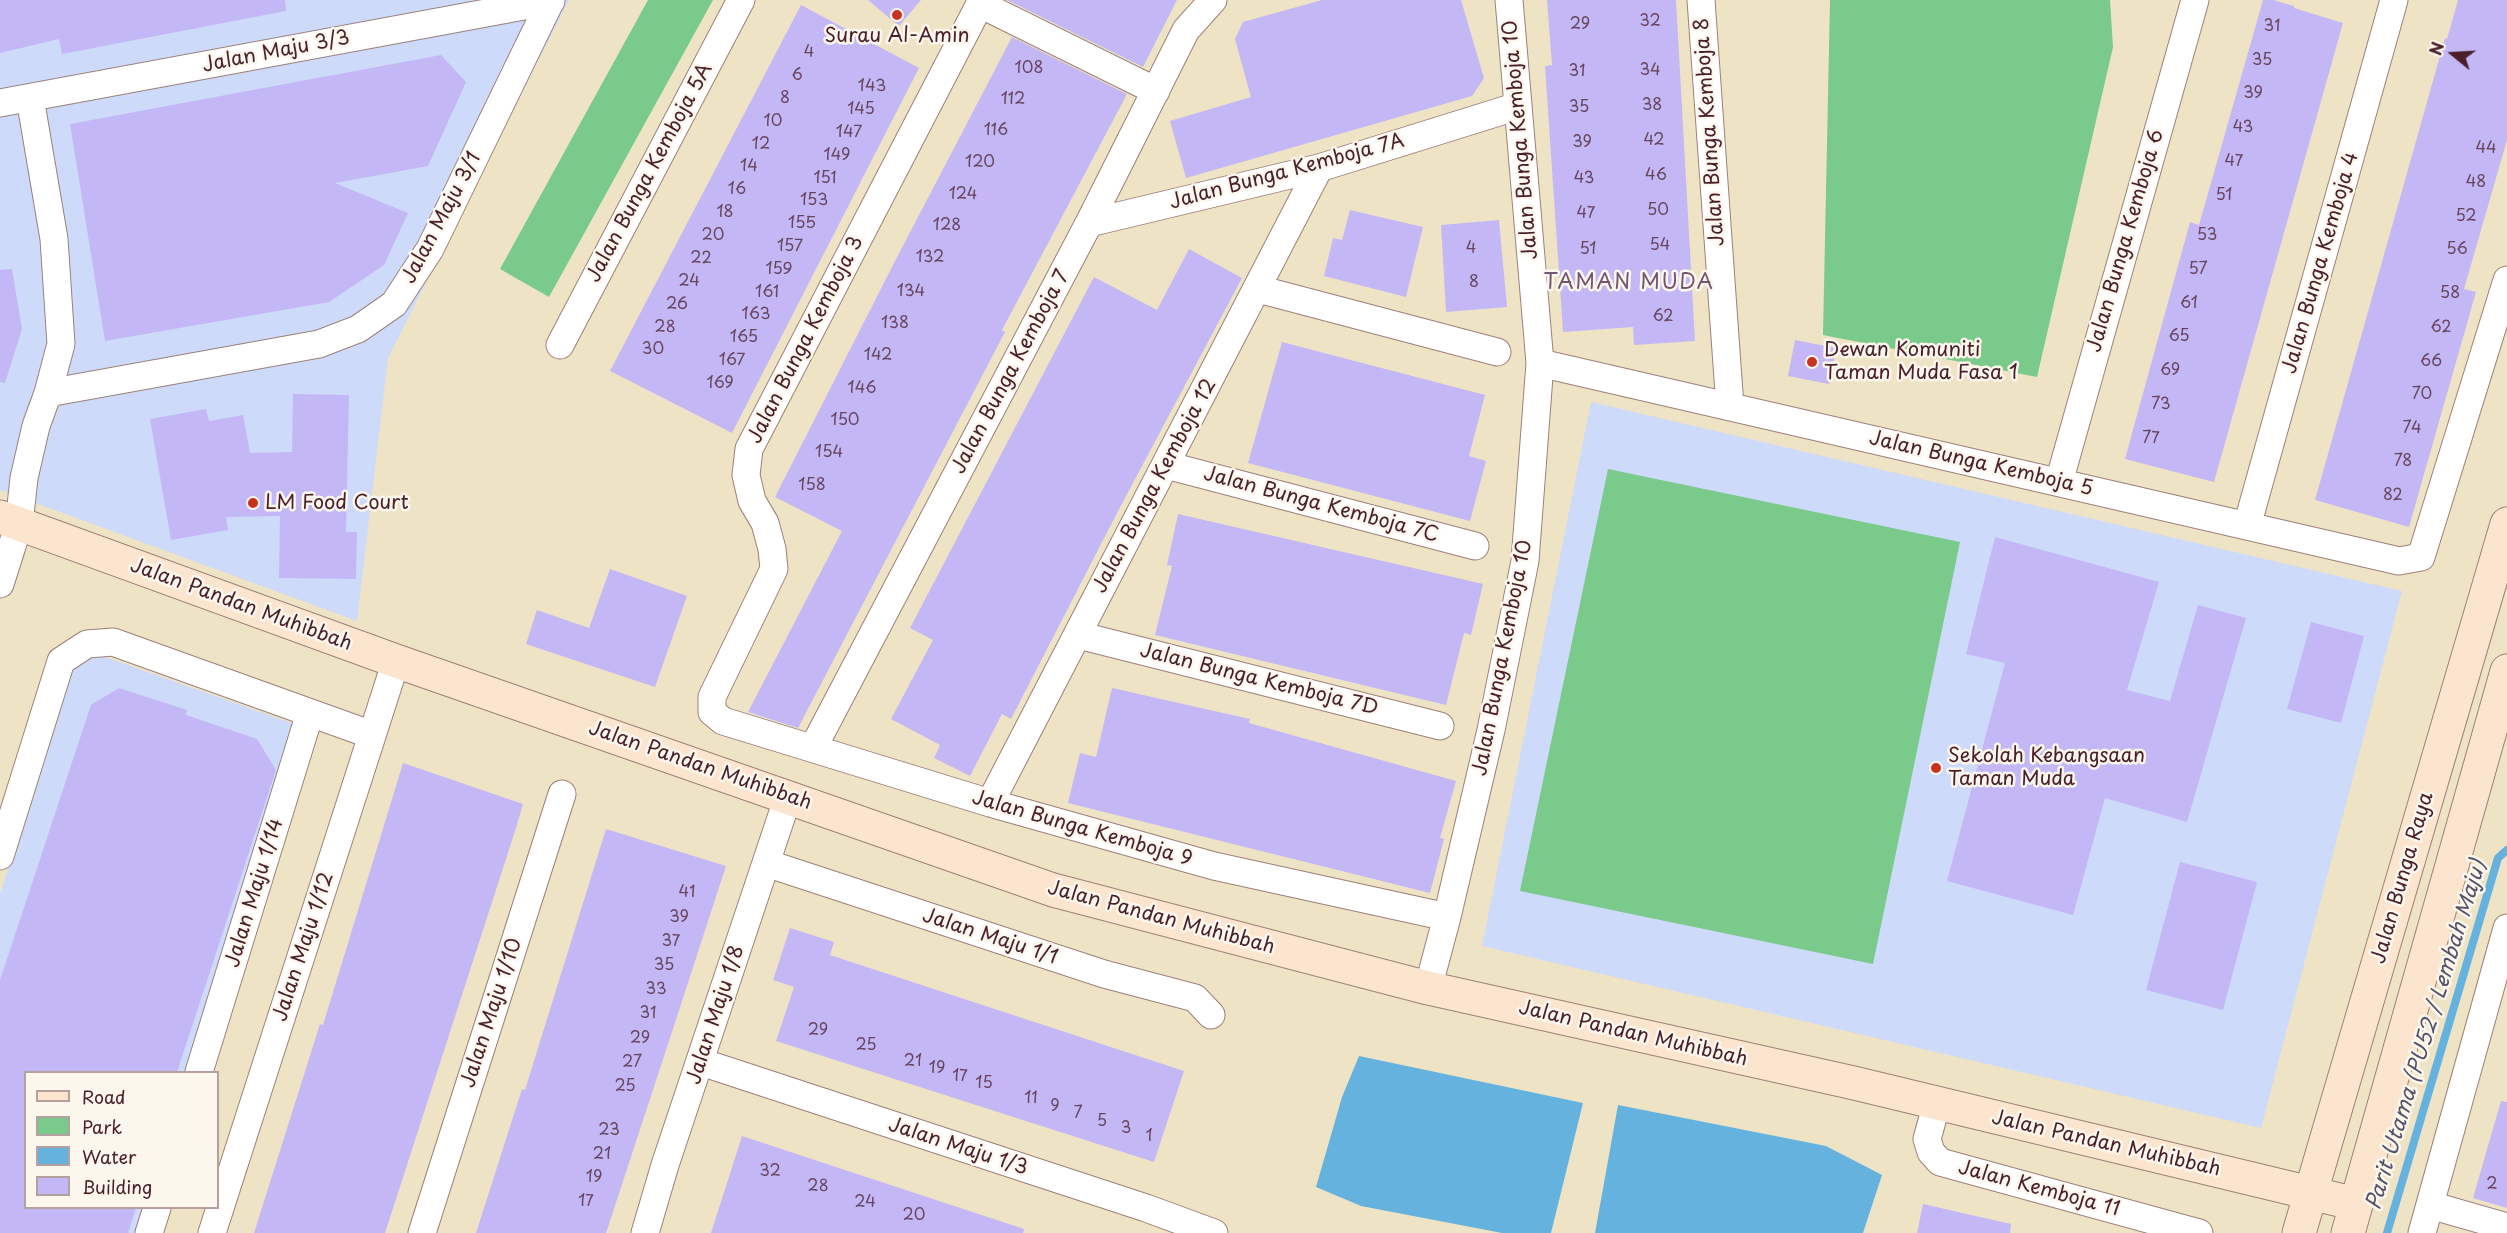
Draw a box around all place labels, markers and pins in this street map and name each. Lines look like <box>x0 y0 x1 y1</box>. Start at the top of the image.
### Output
marker: Surau Al-Amin <box>890 8 904 22</box>
place label: Surau Al-Amin <box>824 24 970 48</box>
place label: Dewan Komuniti Taman Muda Fasa 1 <box>1824 338 2018 385</box>
marker: Dewan Komuniti Taman Muda Fasa 1 <box>1805 355 1819 369</box>
place label: LM Food Court <box>265 491 409 515</box>
marker: LM Food Court <box>246 496 260 510</box>
place label: Sekolah Kebangsaan Taman Muda <box>1948 744 2145 791</box>
marker: Sekolah Kebangsaan Taman Muda <box>1929 761 1943 775</box>

